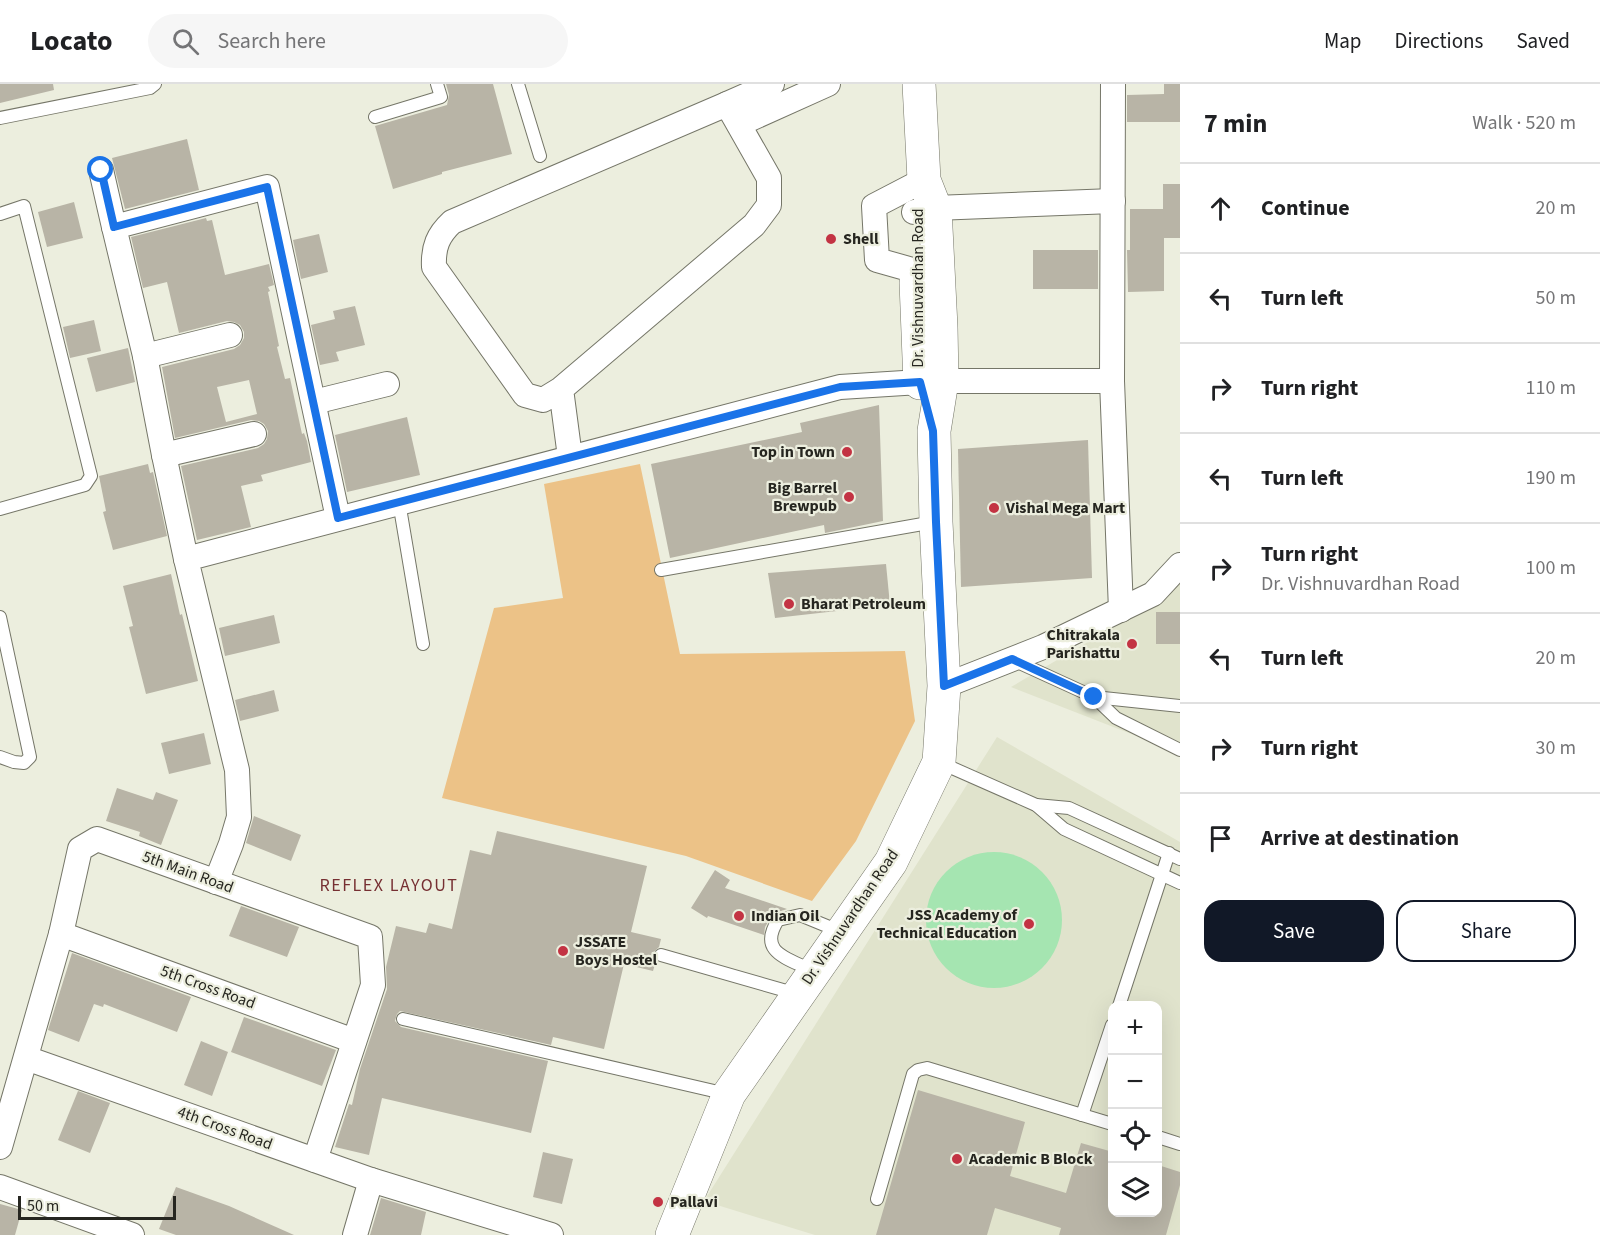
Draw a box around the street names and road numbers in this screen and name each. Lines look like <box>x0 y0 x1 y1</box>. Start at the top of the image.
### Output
street label: Dr. Vishnuvardhan Road <box>907 208 929 368</box>
street label: 5th Main Road <box>140 845 236 899</box>
street label: Dr. Vishnuvardhan Road <box>796 845 904 989</box>
street label: 5th Cross Road <box>158 960 258 1014</box>
street label: 4th Cross Road <box>175 1101 275 1155</box>

